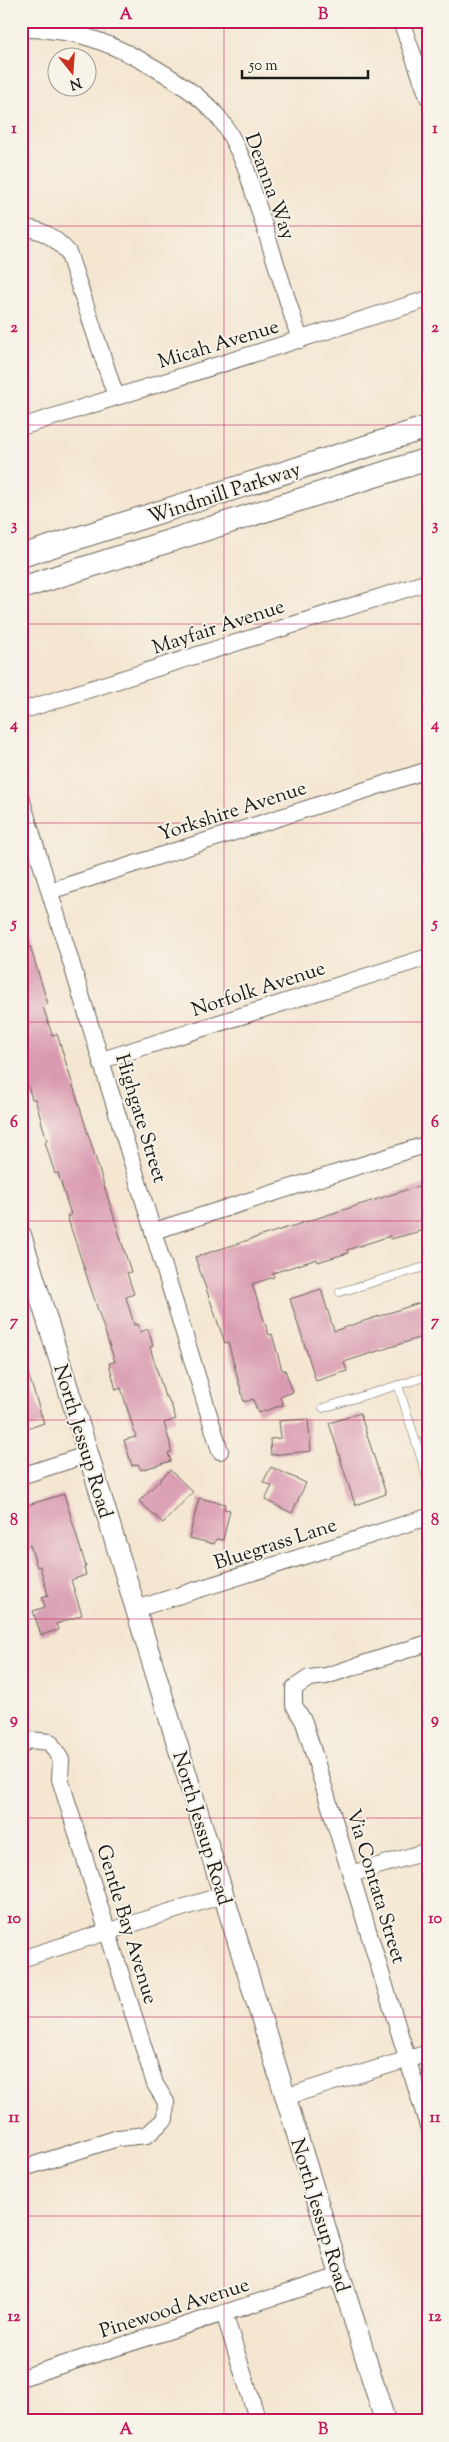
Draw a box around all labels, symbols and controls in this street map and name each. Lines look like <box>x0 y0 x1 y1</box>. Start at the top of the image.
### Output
text: A <box>120 4 133 27</box>
text: B <box>318 4 328 27</box>
north arrow <box>48 48 98 98</box>
scale bar <box>242 48 368 80</box>
text: 50 m <box>248 56 278 77</box>
text: N <box>67 71 83 94</box>
text: 1 <box>11 118 17 141</box>
text: 1 <box>432 118 438 141</box>
street label: Deanna Way <box>236 130 301 244</box>
street label: Micah Avenue <box>155 313 283 378</box>
text: 2 <box>10 317 18 340</box>
text: 2 <box>431 317 439 340</box>
street label: Windmill Parkway <box>145 456 305 533</box>
text: 3 <box>11 515 18 538</box>
text: 3 <box>432 515 439 538</box>
street label: Mayfair Avenue <box>149 593 289 663</box>
text: 4 <box>9 714 18 737</box>
text: 4 <box>430 714 439 737</box>
street label: Yorkshire Avenue <box>155 775 311 850</box>
text: 5 <box>9 913 17 936</box>
text: 5 <box>430 913 438 936</box>
street label: Norfolk Avenue <box>188 955 329 1026</box>
street label: Highgate Street <box>106 1051 173 1187</box>
text: 6 <box>10 1112 18 1135</box>
text: 6 <box>431 1112 439 1135</box>
text: 7 <box>10 1311 19 1334</box>
text: 7 <box>431 1311 440 1334</box>
street label: North Jessup Road <box>44 1361 119 1522</box>
text: 8 <box>10 1510 18 1533</box>
text: 8 <box>431 1510 439 1533</box>
street label: Bluegrass Lane <box>211 1512 341 1579</box>
text: 9 <box>10 1709 18 1732</box>
text: 9 <box>431 1709 439 1732</box>
street label: North Jessup Road <box>163 1748 238 1909</box>
street label: Via Contata Street <box>337 1806 412 1968</box>
street label: Gentle Bay Avenue <box>88 1841 164 2008</box>
text: 10 <box>7 1908 21 1931</box>
text: 10 <box>428 1908 442 1931</box>
text: 11 <box>9 2107 20 2130</box>
text: 11 <box>430 2107 441 2130</box>
street label: North Jessup Road <box>281 2135 356 2296</box>
street label: Pinewood Avenue <box>96 2271 253 2347</box>
text: 12 <box>8 2306 21 2329</box>
text: 12 <box>429 2306 442 2329</box>
text: A <box>120 2419 133 2442</box>
text: B <box>318 2419 328 2442</box>

